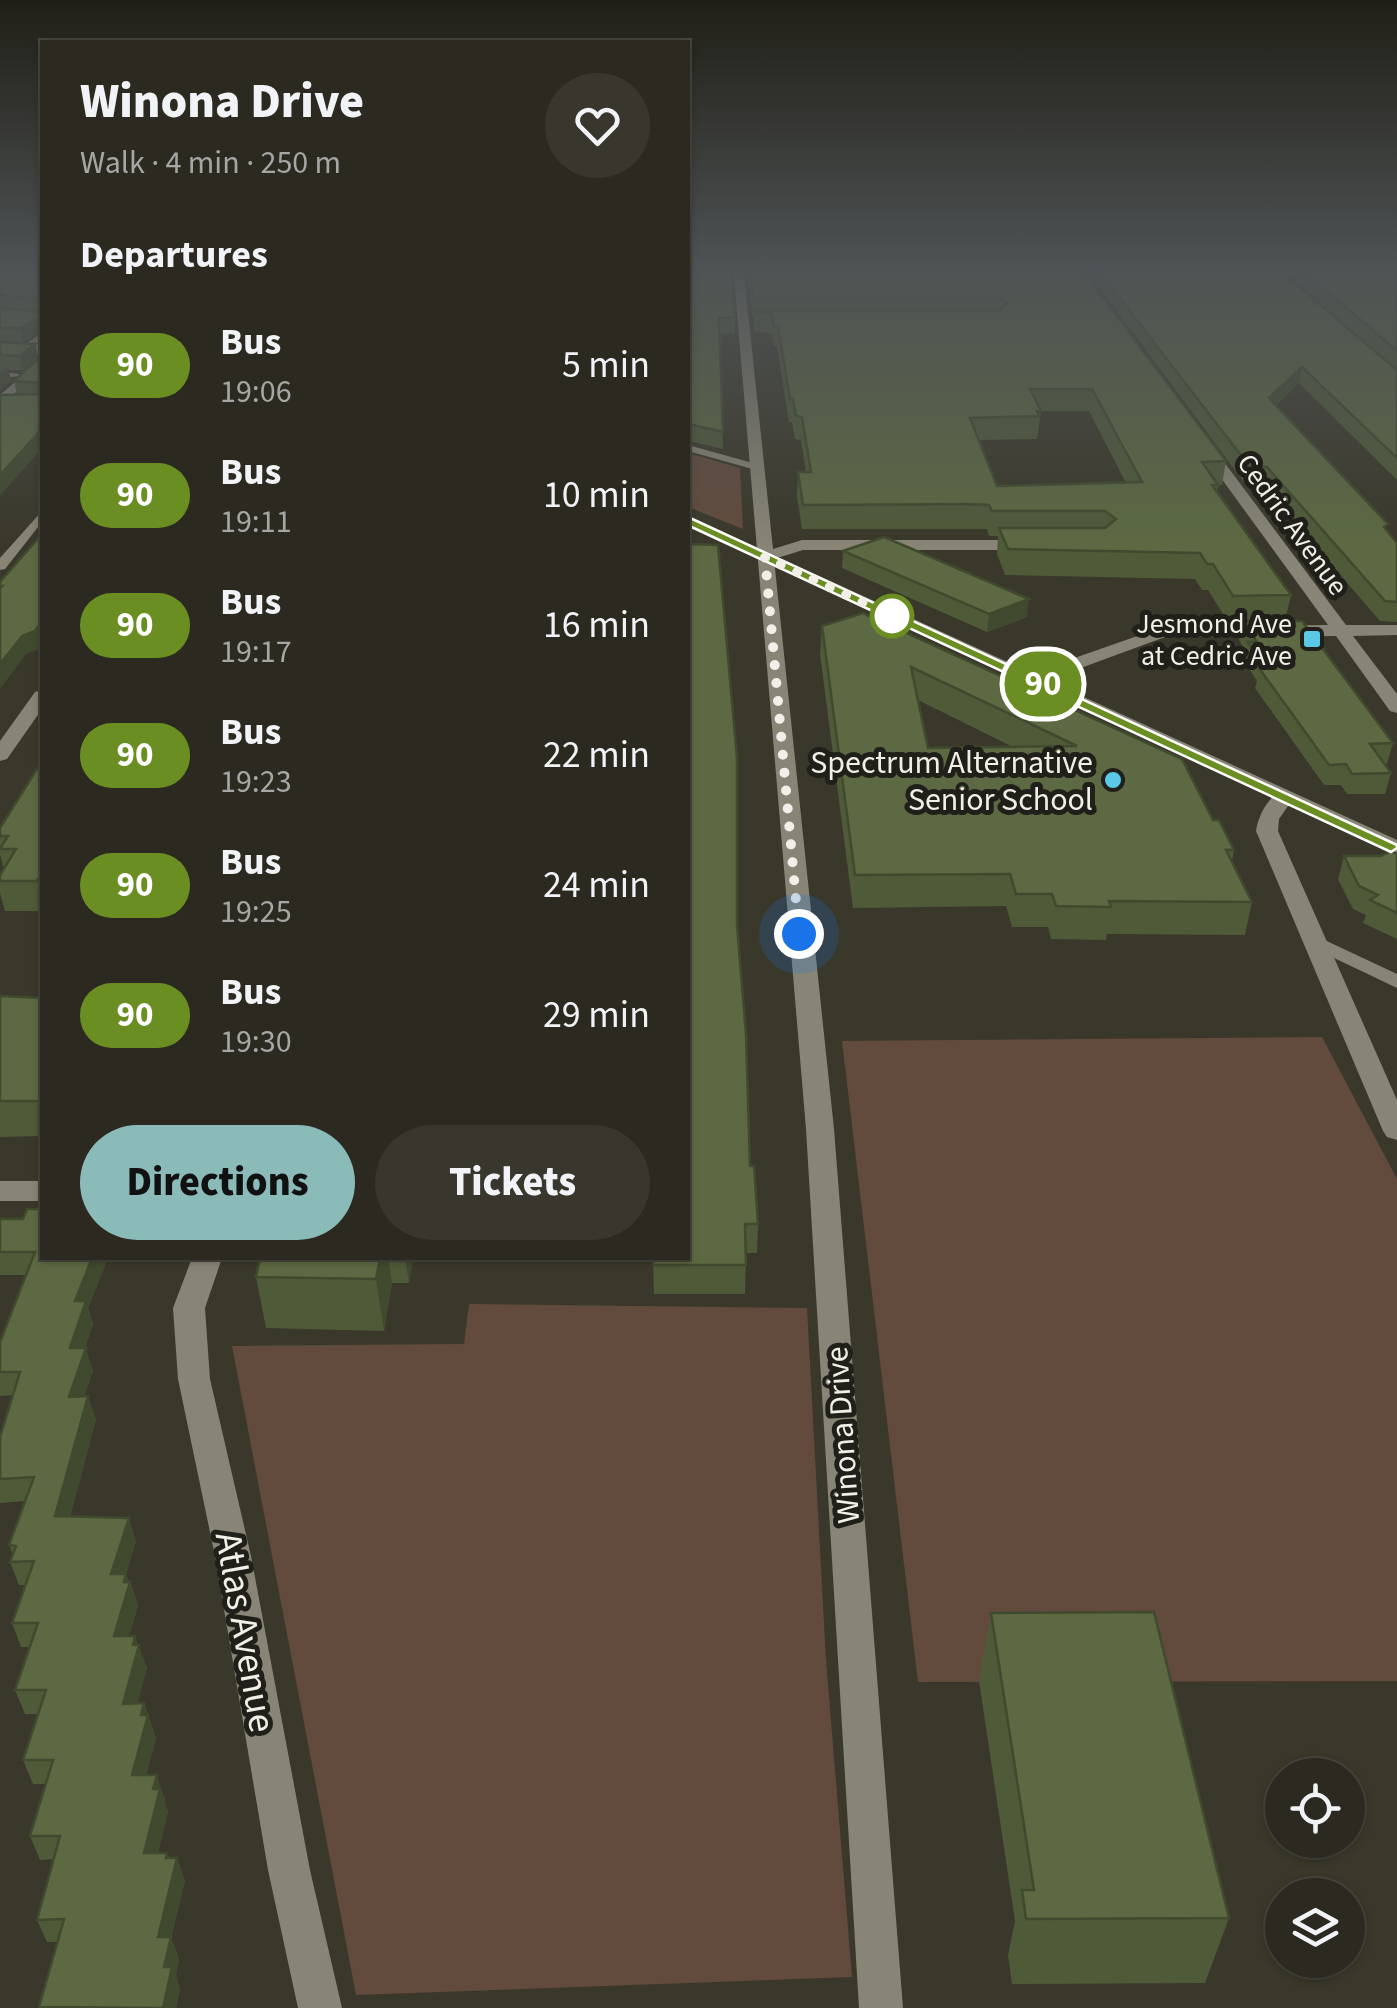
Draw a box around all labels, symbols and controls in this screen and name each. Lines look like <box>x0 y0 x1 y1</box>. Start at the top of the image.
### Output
text: Winona Drive <box>80 68 364 136</box>
button: heart <box>545 73 650 178</box>
text: Walk · 4 min · 250 m <box>80 140 341 186</box>
text: Departures <box>80 228 268 282</box>
text: Bus <box>220 315 281 369</box>
text: 5 min <box>562 338 650 392</box>
text: 90 <box>117 340 153 390</box>
text: 19:06 <box>220 369 292 415</box>
text: Bus <box>220 445 281 499</box>
street label: Cedric Avenue <box>1227 445 1357 604</box>
text: 10 min <box>543 468 650 522</box>
text: 90 <box>117 470 153 520</box>
text: 19:11 <box>220 499 292 545</box>
text: Bus <box>220 575 281 629</box>
unlabelled marker <box>871 595 913 637</box>
text: 16 min <box>543 598 650 652</box>
text: 90 <box>117 600 153 650</box>
place label: Jesmond Ave at Cedric Ave <box>1136 604 1292 676</box>
marker: Jesmond Ave at Cedric Ave <box>1301 628 1323 650</box>
text: 19:17 <box>220 629 292 675</box>
line badge: 90 <box>998 652 1088 716</box>
text: 90 <box>1025 659 1061 709</box>
text: Bus <box>220 705 281 759</box>
text: 22 min <box>543 728 650 782</box>
text: 90 <box>117 730 153 780</box>
place label: Spectrum Alternative Senior School <box>810 740 1093 823</box>
text: 19:23 <box>220 759 292 805</box>
marker: Spectrum Alternative Senior School <box>1102 769 1124 791</box>
text: Bus <box>220 835 281 889</box>
text: 24 min <box>543 858 650 912</box>
text: 90 <box>117 860 153 910</box>
text: 19:25 <box>220 889 292 935</box>
your location <box>774 909 824 959</box>
text: Bus <box>220 965 281 1019</box>
text: 29 min <box>543 988 650 1042</box>
text: 90 <box>117 990 153 1040</box>
text: 19:30 <box>220 1019 292 1065</box>
button: Directions <box>80 1125 355 1240</box>
button: Tickets <box>375 1125 650 1240</box>
street label: Winona Drive <box>814 1345 872 1525</box>
street label: Atlas Avenue <box>201 1528 289 1737</box>
map controls <box>1265 1758 1365 1978</box>
button: locate <box>1265 1758 1365 1858</box>
button: layers <box>1265 1878 1365 1978</box>

